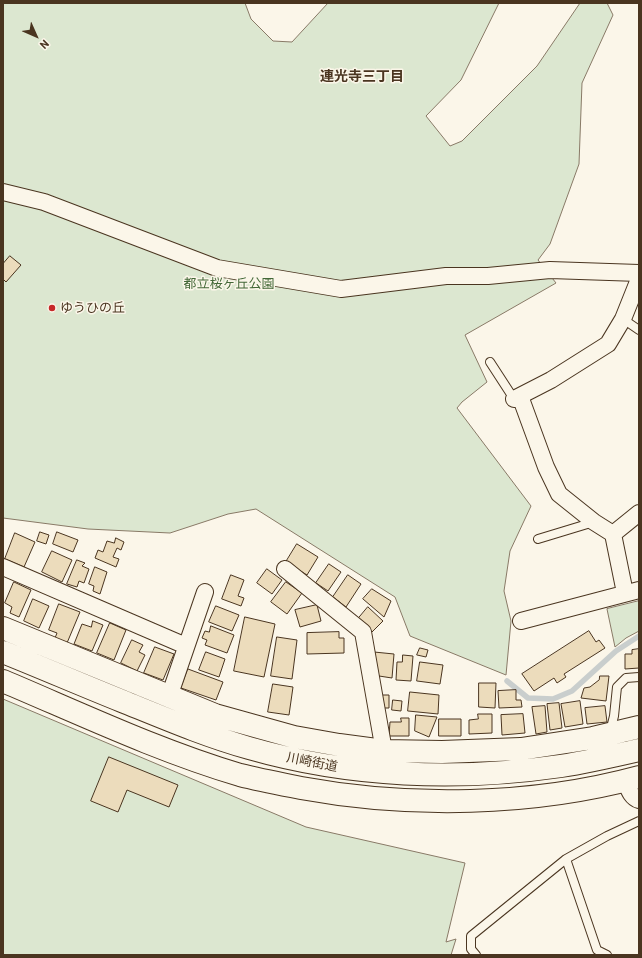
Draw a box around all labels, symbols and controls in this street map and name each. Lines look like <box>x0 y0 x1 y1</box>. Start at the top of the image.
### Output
north arrow <box>16 16 56 56</box>
text: N <box>38 38 52 52</box>
district label: 連光寺三丁目 <box>320 68 404 84</box>
park label: 都立桜ヶ丘公園 <box>184 276 274 292</box>
place label: ゆうひの丘 <box>60 300 125 316</box>
marker: ゆうひの丘 <box>47 303 57 313</box>
street label: 川崎街道 <box>285 749 339 775</box>

